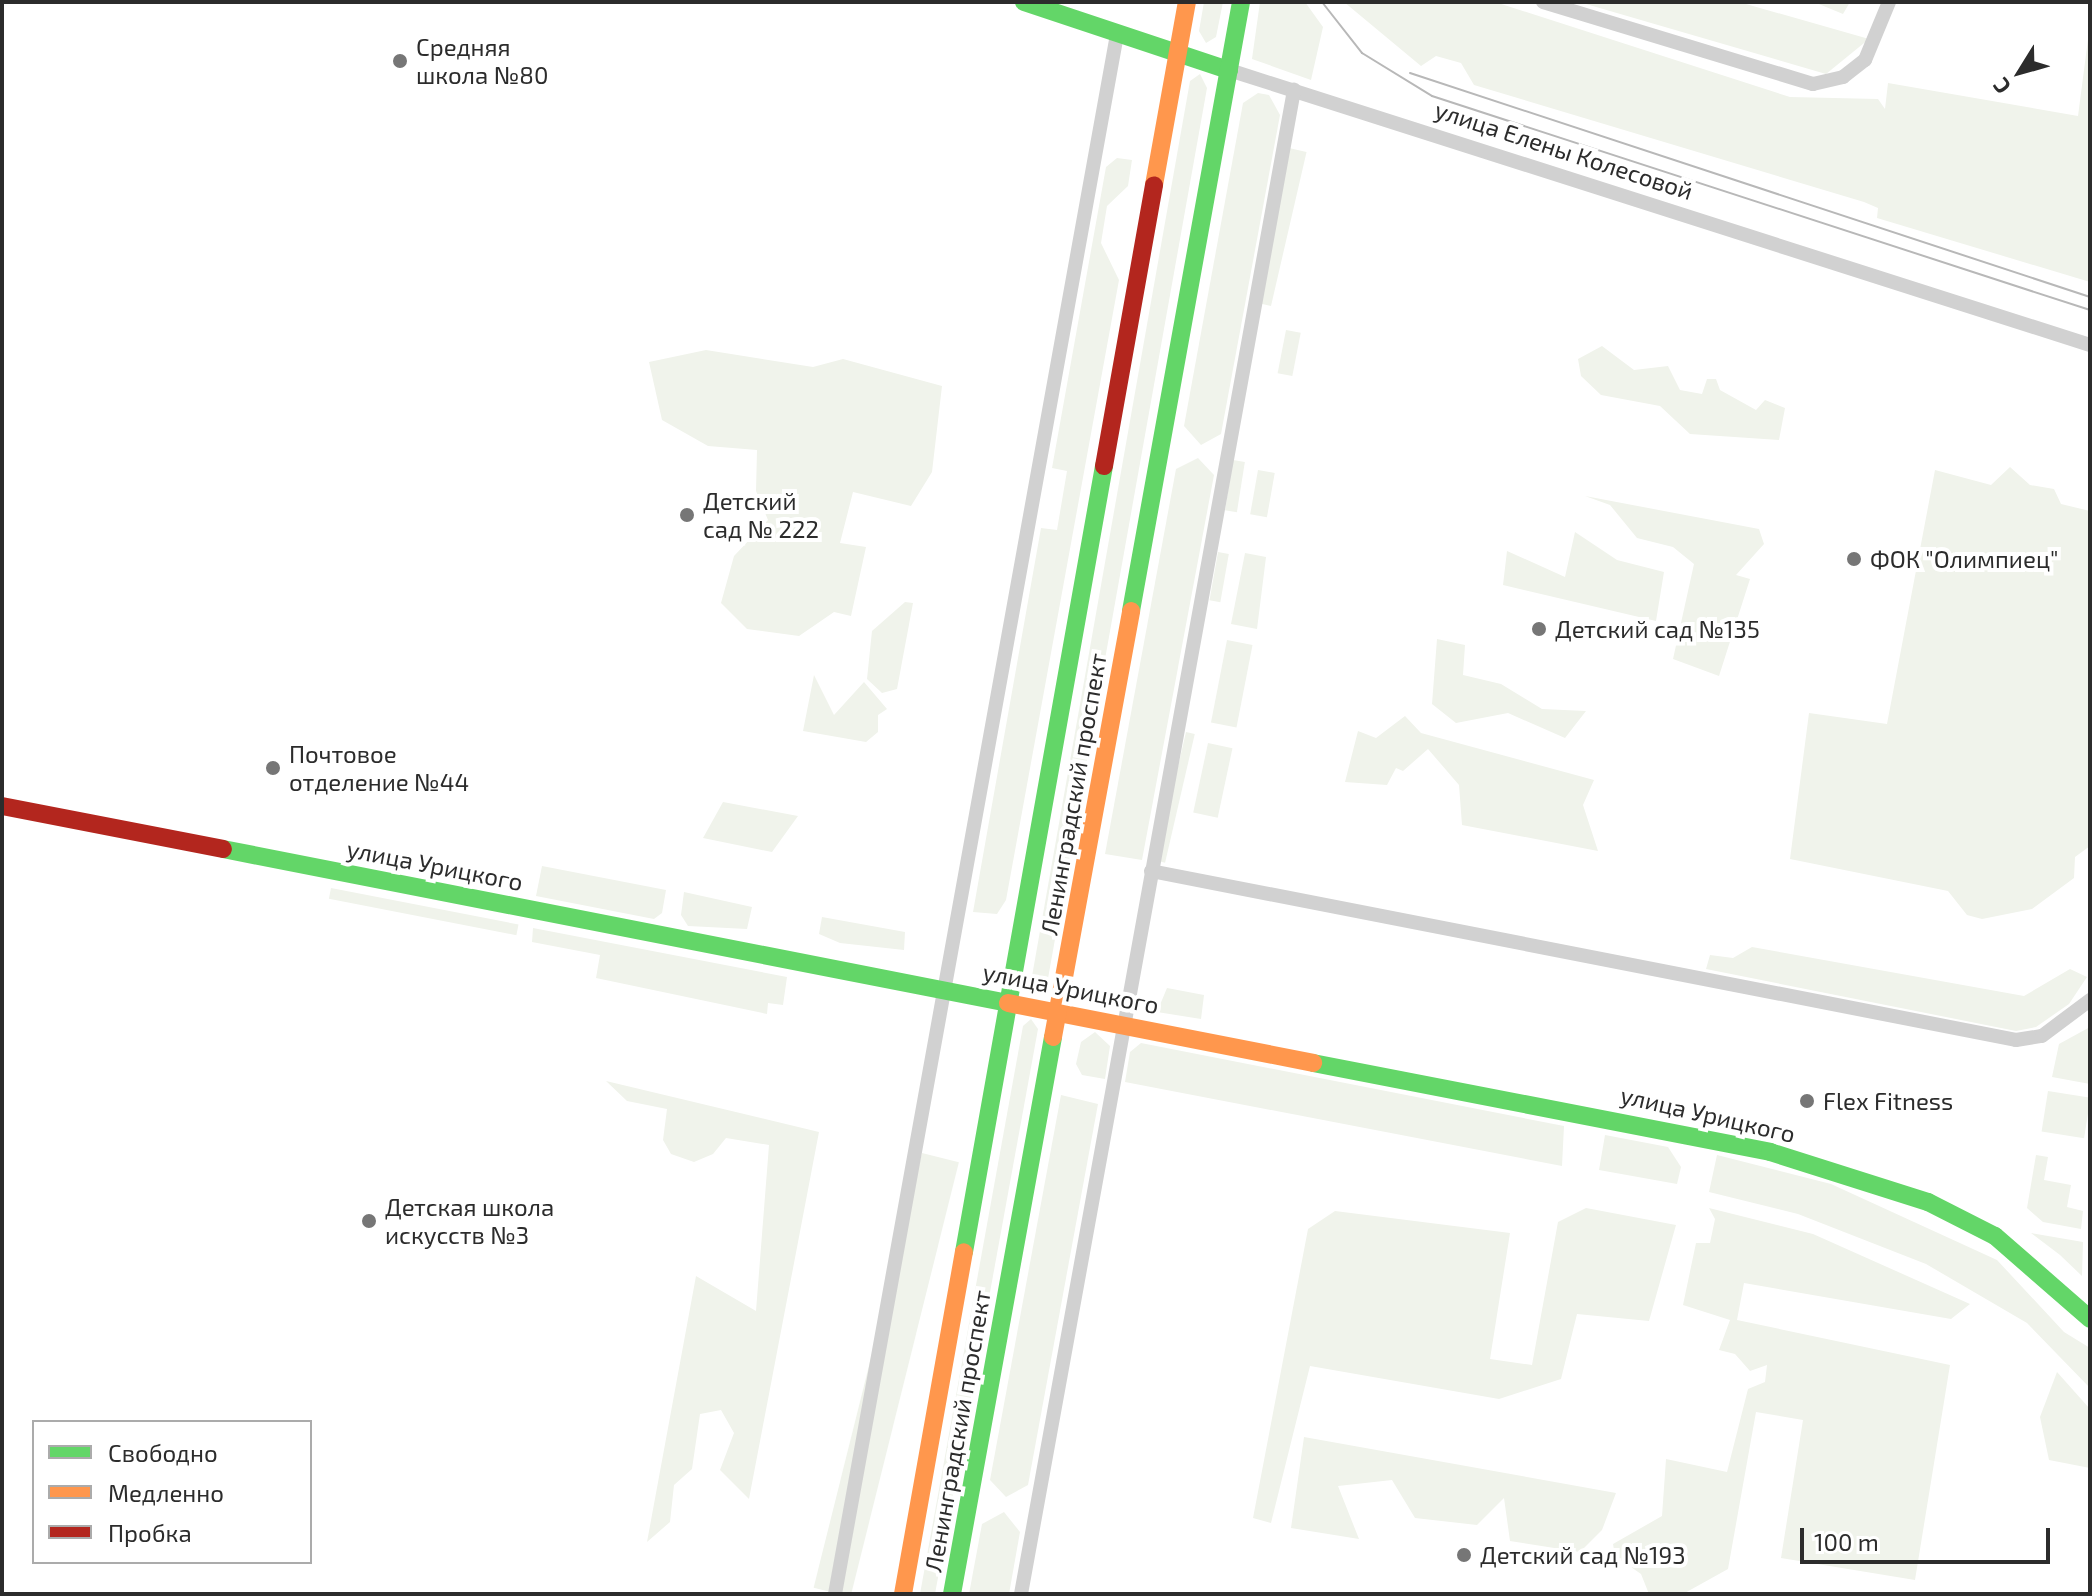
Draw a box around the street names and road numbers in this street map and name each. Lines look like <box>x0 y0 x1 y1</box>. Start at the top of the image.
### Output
street label: улица Елены Колесовой <box>1431 95 1697 205</box>
street label: Ленинградский проспект <box>1034 651 1112 937</box>
street label: улица Урицкого <box>345 834 525 896</box>
street label: улица Урицкого <box>981 957 1161 1019</box>
street label: улица Урицкого <box>1618 1080 1798 1148</box>
street label: Ленинградский проспект <box>918 1288 996 1574</box>

